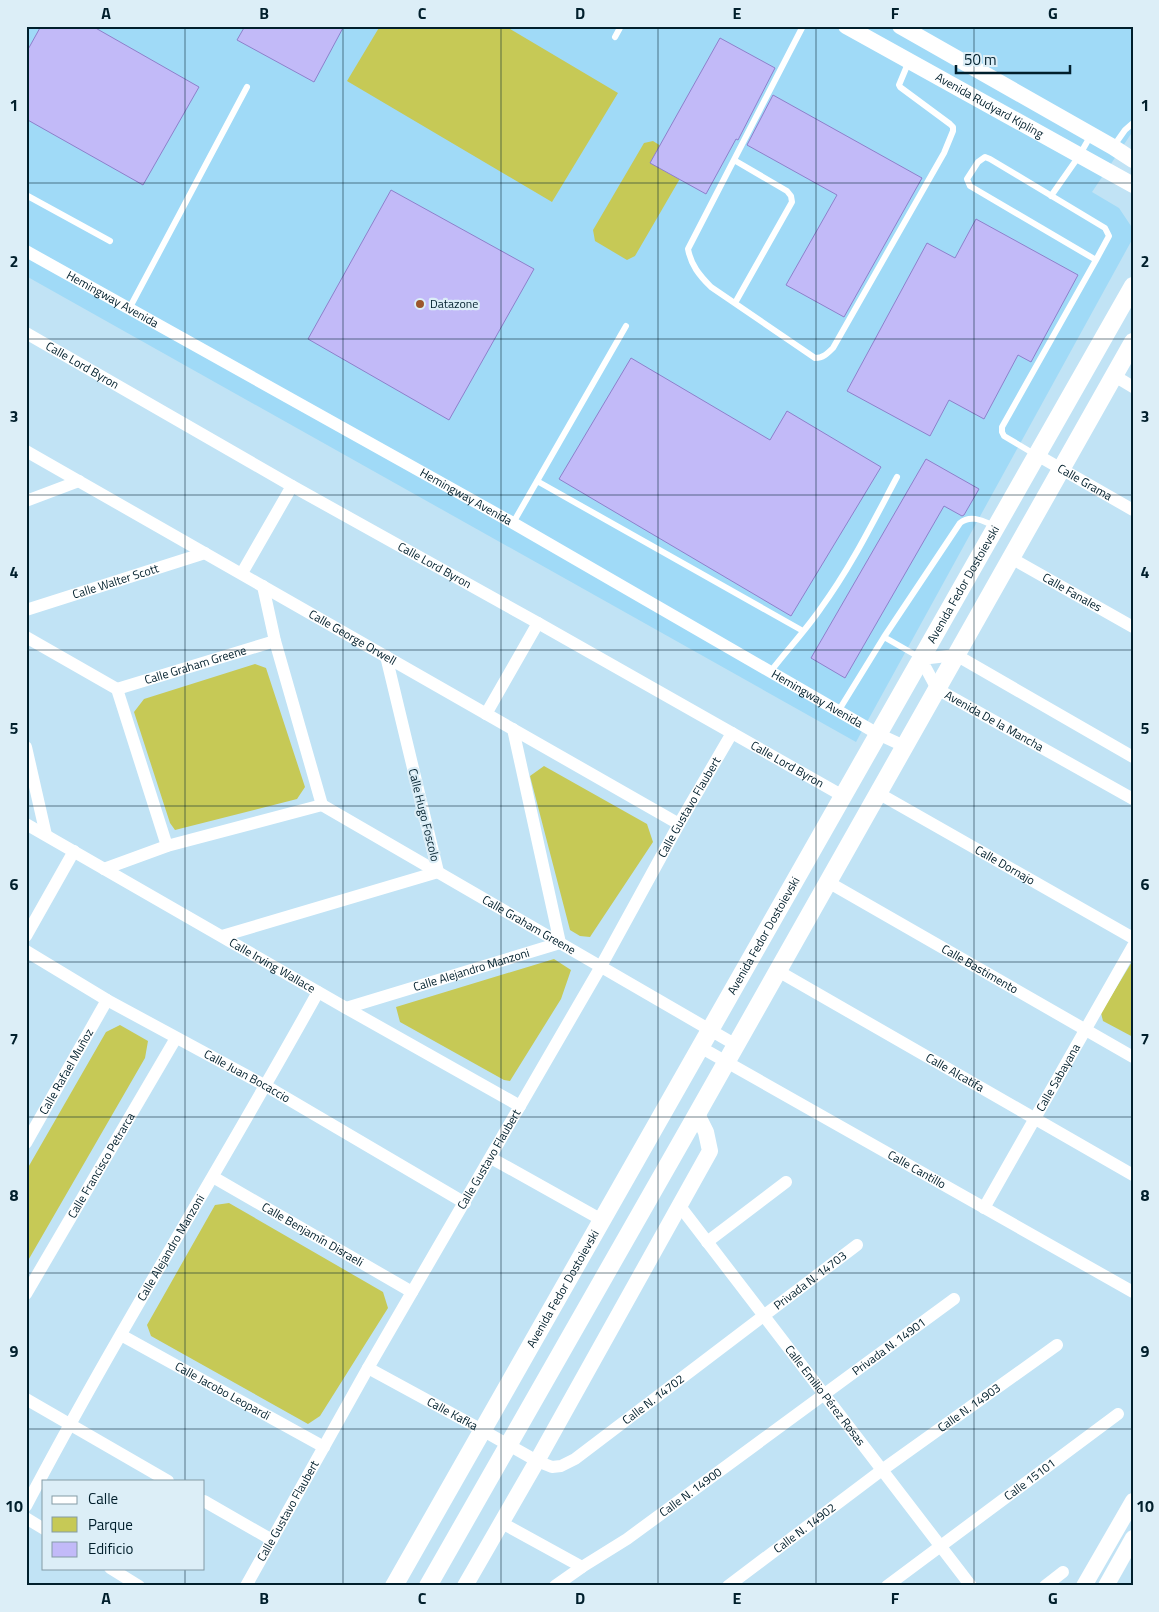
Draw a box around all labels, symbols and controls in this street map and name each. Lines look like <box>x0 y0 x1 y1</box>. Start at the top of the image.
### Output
text: A <box>101 1 111 25</box>
text: B <box>259 1 269 25</box>
text: C <box>418 1 427 25</box>
text: D <box>575 1 585 25</box>
text: E <box>733 1 742 25</box>
text: F <box>891 1 900 25</box>
text: G <box>1048 1 1058 25</box>
scale bar <box>956 42 1070 74</box>
text: 50 m <box>964 48 997 71</box>
street label: Avenida Rudyard Kipling <box>932 67 1047 143</box>
text: 1 <box>10 93 18 117</box>
text: 1 <box>1141 93 1149 117</box>
text: 2 <box>10 249 18 273</box>
text: 2 <box>1141 249 1149 273</box>
street label: Hemingway Avenida <box>63 265 162 332</box>
place label: Datazone <box>430 294 478 313</box>
marker: Datazone <box>414 298 426 310</box>
street label: Calle Lord Byron <box>42 336 123 394</box>
text: 3 <box>10 404 18 428</box>
text: 3 <box>1141 404 1149 428</box>
street label: Calle Grama <box>1054 459 1116 505</box>
street label: Hemingway Avenida <box>417 463 516 530</box>
street label: Avenida Fedor Dostoievski <box>922 522 1004 647</box>
street label: Calle Lord Byron <box>394 537 475 593</box>
street label: Calle Walter Scott <box>70 558 162 604</box>
text: 4 <box>10 560 19 584</box>
text: 4 <box>1141 560 1150 584</box>
street label: Calle Fanales <box>1039 568 1106 617</box>
street label: Calle George Orwell <box>305 604 400 670</box>
street label: Calle Graham Greene <box>142 640 249 689</box>
street label: Hemingway Avenida <box>768 664 867 732</box>
street label: Avenida De la Mancha <box>941 685 1047 756</box>
text: 5 <box>10 716 19 740</box>
text: 5 <box>1141 716 1150 740</box>
street label: Calle Lord Byron <box>747 735 828 792</box>
street label: Calle Gustavo Flaubert <box>652 752 725 861</box>
street label: Calle Hugo Foscolo <box>404 766 445 863</box>
street label: Calle Dornajo <box>972 840 1039 889</box>
text: 6 <box>10 872 19 896</box>
text: 6 <box>1141 872 1150 896</box>
street label: Avenida Fedor Dostoievski <box>722 873 804 998</box>
street label: Calle Graham Greene <box>479 890 580 959</box>
street label: Calle Irving Wallace <box>226 933 319 998</box>
street label: Calle Bastimento <box>938 939 1022 998</box>
street label: Calle Alejandro Manzoni <box>411 943 532 996</box>
street label: Calle Rafael Muñoz <box>34 1025 98 1118</box>
text: 7 <box>10 1027 18 1051</box>
text: 7 <box>1141 1027 1149 1051</box>
street label: Calle Sabayana <box>1031 1040 1085 1115</box>
street label: Calle Juan Bocaccio <box>201 1044 294 1107</box>
street label: Calle Alcatifa <box>922 1048 988 1097</box>
street label: Calle Gustavo Flaubert <box>452 1105 526 1213</box>
street label: Calle Francisco Petrarca <box>62 1109 139 1222</box>
street label: Calle Cantillo <box>884 1145 950 1193</box>
text: 8 <box>10 1183 19 1207</box>
text: 8 <box>1141 1183 1150 1207</box>
street label: Calle Alejandro Manzoni <box>132 1191 209 1305</box>
street label: Calle Benjamín Disraeli <box>258 1197 367 1271</box>
street label: Avenida Fedor Dostoievski <box>521 1226 604 1351</box>
street label: Privada N. 14703 <box>769 1246 851 1314</box>
street label: Privada N. 14901 <box>848 1313 930 1380</box>
text: 9 <box>10 1339 19 1363</box>
text: 9 <box>1141 1339 1150 1363</box>
street label: Calle Emilio Pérez Rosas <box>781 1341 871 1450</box>
street label: Calle Jacobo Leopardi <box>172 1357 274 1425</box>
street label: Calle N. 14702 <box>618 1369 688 1429</box>
street label: Calle N. 14903 <box>933 1378 1005 1436</box>
street label: Calle Kafka <box>424 1392 481 1435</box>
street label: Calle 15101 <box>1000 1454 1059 1505</box>
street label: Calle Gustavo Flaubert <box>252 1456 324 1565</box>
street label: Calle N. 14900 <box>655 1462 726 1521</box>
legend <box>42 1480 205 1570</box>
text: Calle <box>88 1487 118 1510</box>
text: 10 <box>5 1494 23 1518</box>
text: 10 <box>1136 1494 1154 1518</box>
street label: Calle N. 14902 <box>769 1498 840 1558</box>
text: Parque <box>88 1513 133 1536</box>
text: Edificio <box>88 1537 133 1560</box>
text: A <box>101 1586 111 1610</box>
text: B <box>259 1586 269 1610</box>
text: C <box>418 1586 427 1610</box>
text: D <box>575 1586 585 1610</box>
text: E <box>733 1586 742 1610</box>
text: F <box>891 1586 900 1610</box>
text: G <box>1048 1586 1058 1610</box>

